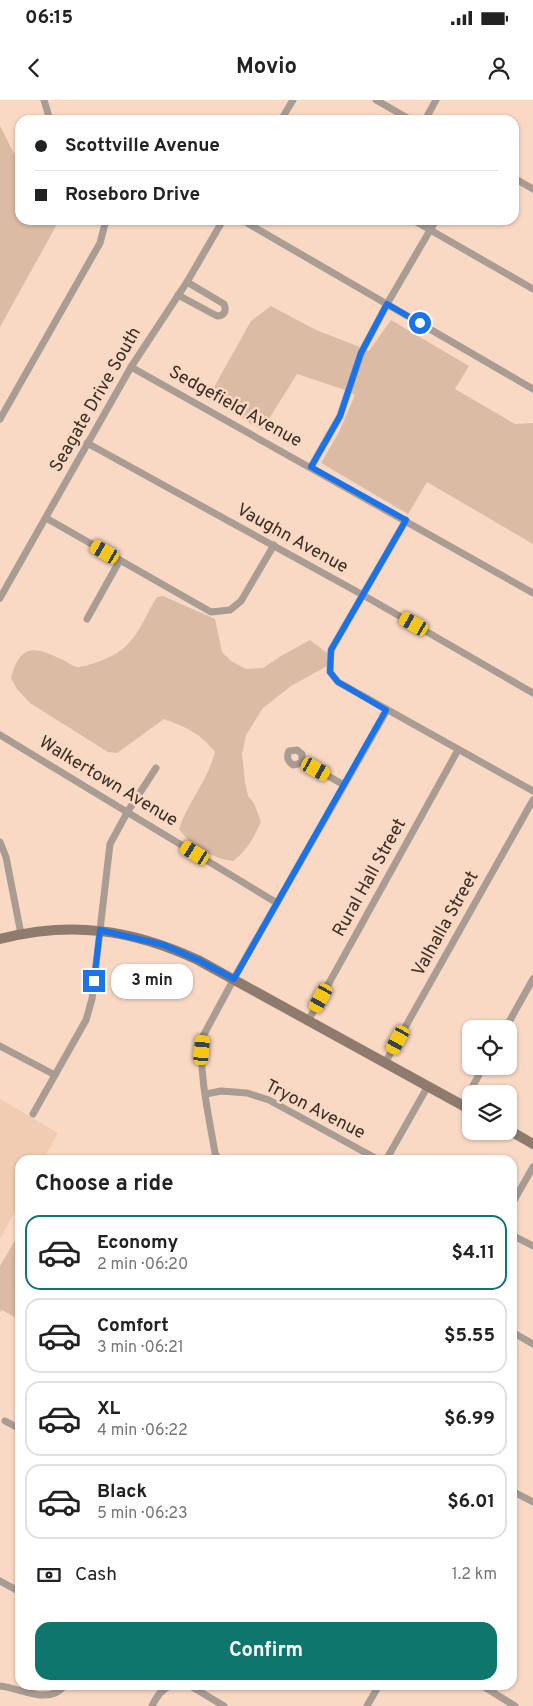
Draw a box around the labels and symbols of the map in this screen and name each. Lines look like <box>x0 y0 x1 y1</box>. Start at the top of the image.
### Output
route start <box>409 312 431 334</box>
street label: Seagate Drive South <box>45 323 147 477</box>
street label: Sedgefield Avenue <box>164 361 306 453</box>
street label: Vaughn Avenue <box>232 499 352 579</box>
car <box>88 538 121 566</box>
car <box>397 610 430 638</box>
street label: Walkertown Avenue <box>34 731 182 833</box>
car <box>299 755 332 783</box>
street label: Rural Hall Street <box>328 815 412 941</box>
car <box>178 839 211 867</box>
street label: Valhalla Street <box>408 867 484 981</box>
callout: 3 min <box>112 964 194 998</box>
route end <box>83 970 105 992</box>
car <box>307 981 334 1015</box>
car <box>384 1023 411 1057</box>
car <box>193 1034 210 1066</box>
street label: Tryon Avenue <box>261 1075 369 1145</box>

